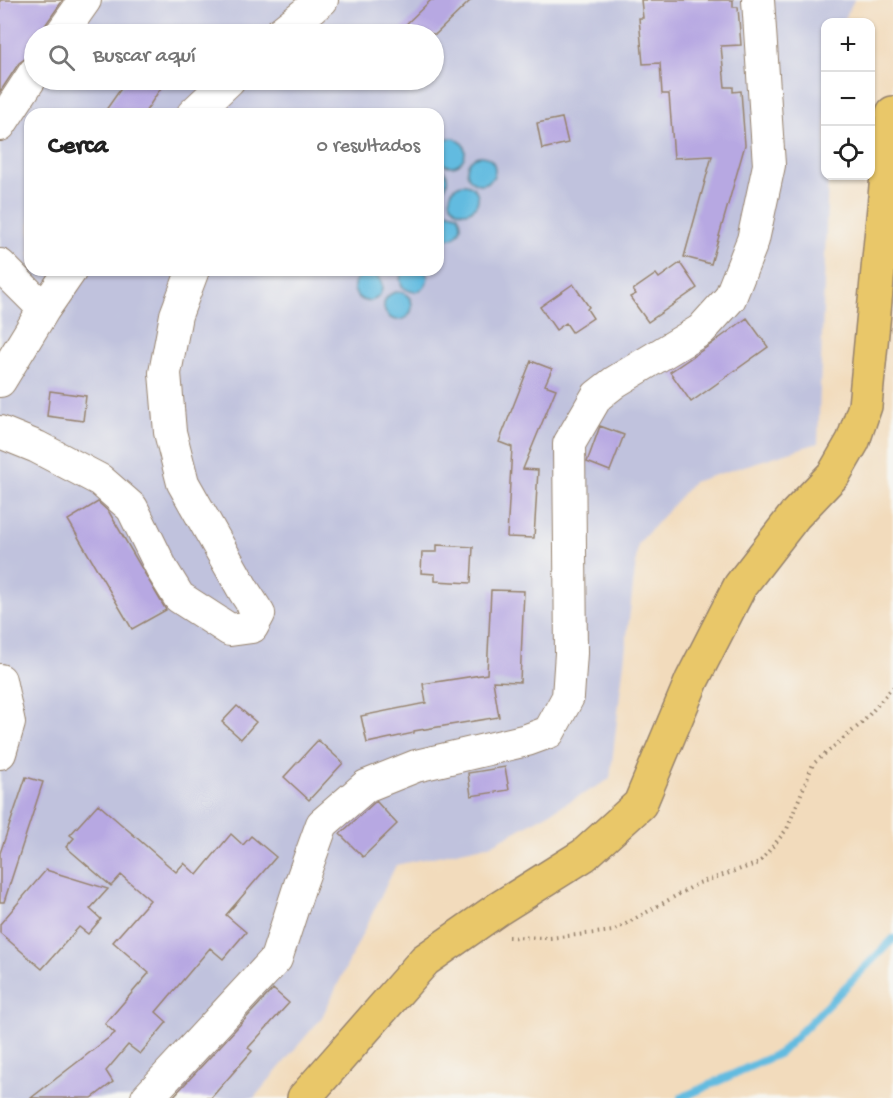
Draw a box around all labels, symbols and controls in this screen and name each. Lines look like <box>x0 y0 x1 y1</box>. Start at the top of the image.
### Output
map controls <box>821 18 875 180</box>
button: + <box>821 18 875 72</box>
search box <box>24 24 444 90</box>
icon: search <box>45 41 78 74</box>
text: Buscar aquí <box>93 44 196 70</box>
button: − <box>821 72 875 126</box>
button: locate <box>821 126 875 180</box>
text: Cerca <box>48 132 108 163</box>
text: 0 resultados <box>317 136 420 159</box>

